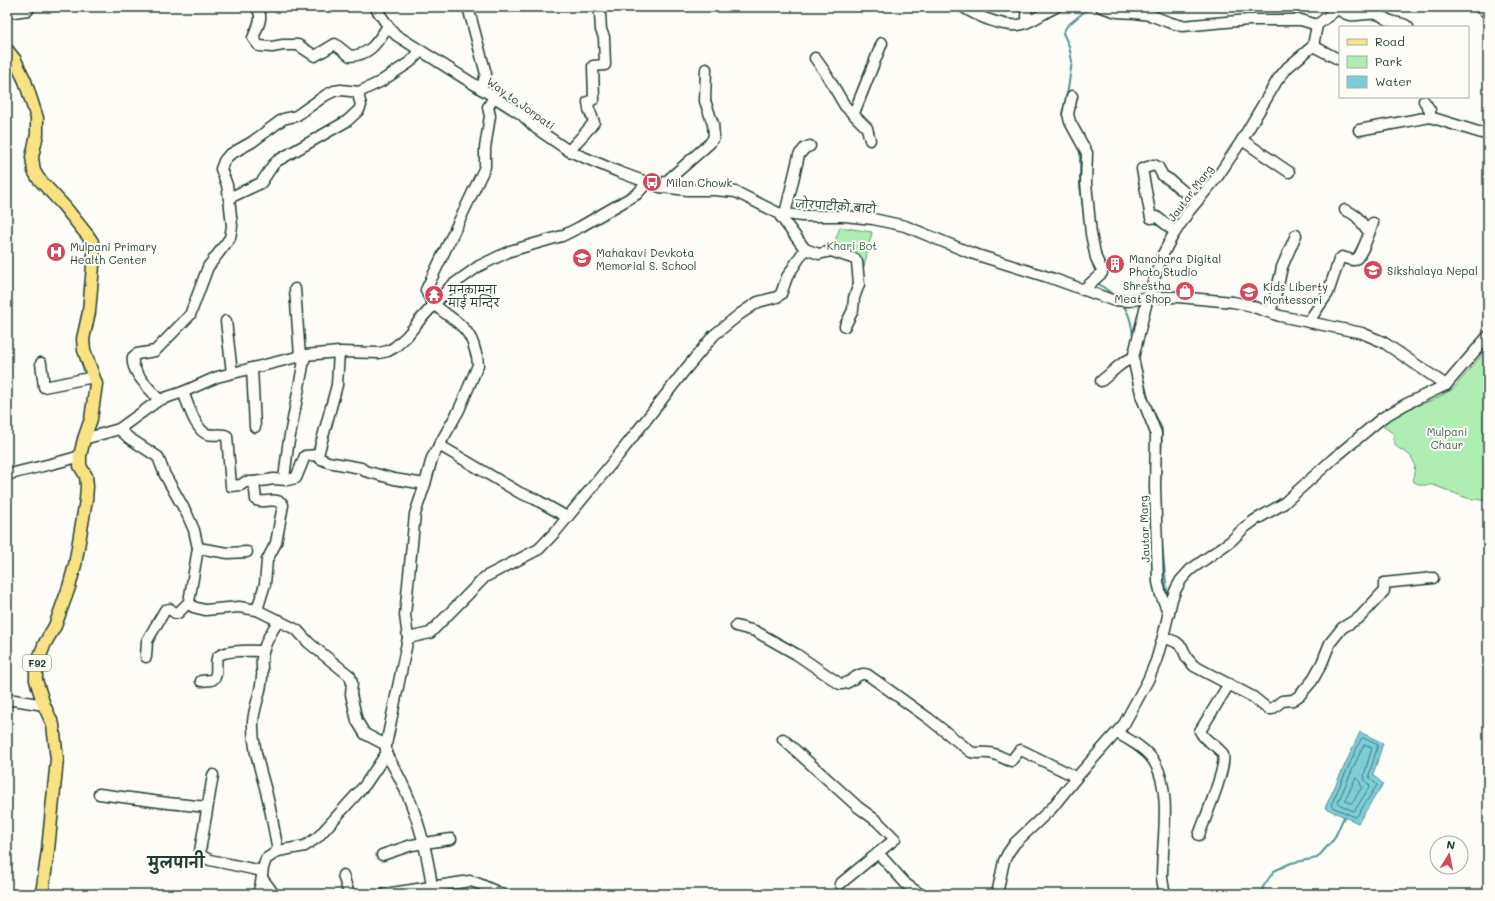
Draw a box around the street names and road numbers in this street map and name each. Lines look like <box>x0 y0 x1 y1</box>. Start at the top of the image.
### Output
street label: Way to Jorpati <box>484 73 558 133</box>
street label: Jautar Marg <box>1164 162 1216 224</box>
street label: जोरपाटीको बाटो <box>794 194 878 216</box>
street label: Jautar Marg <box>1135 495 1153 563</box>
road number: F92 <box>23 655 51 671</box>

